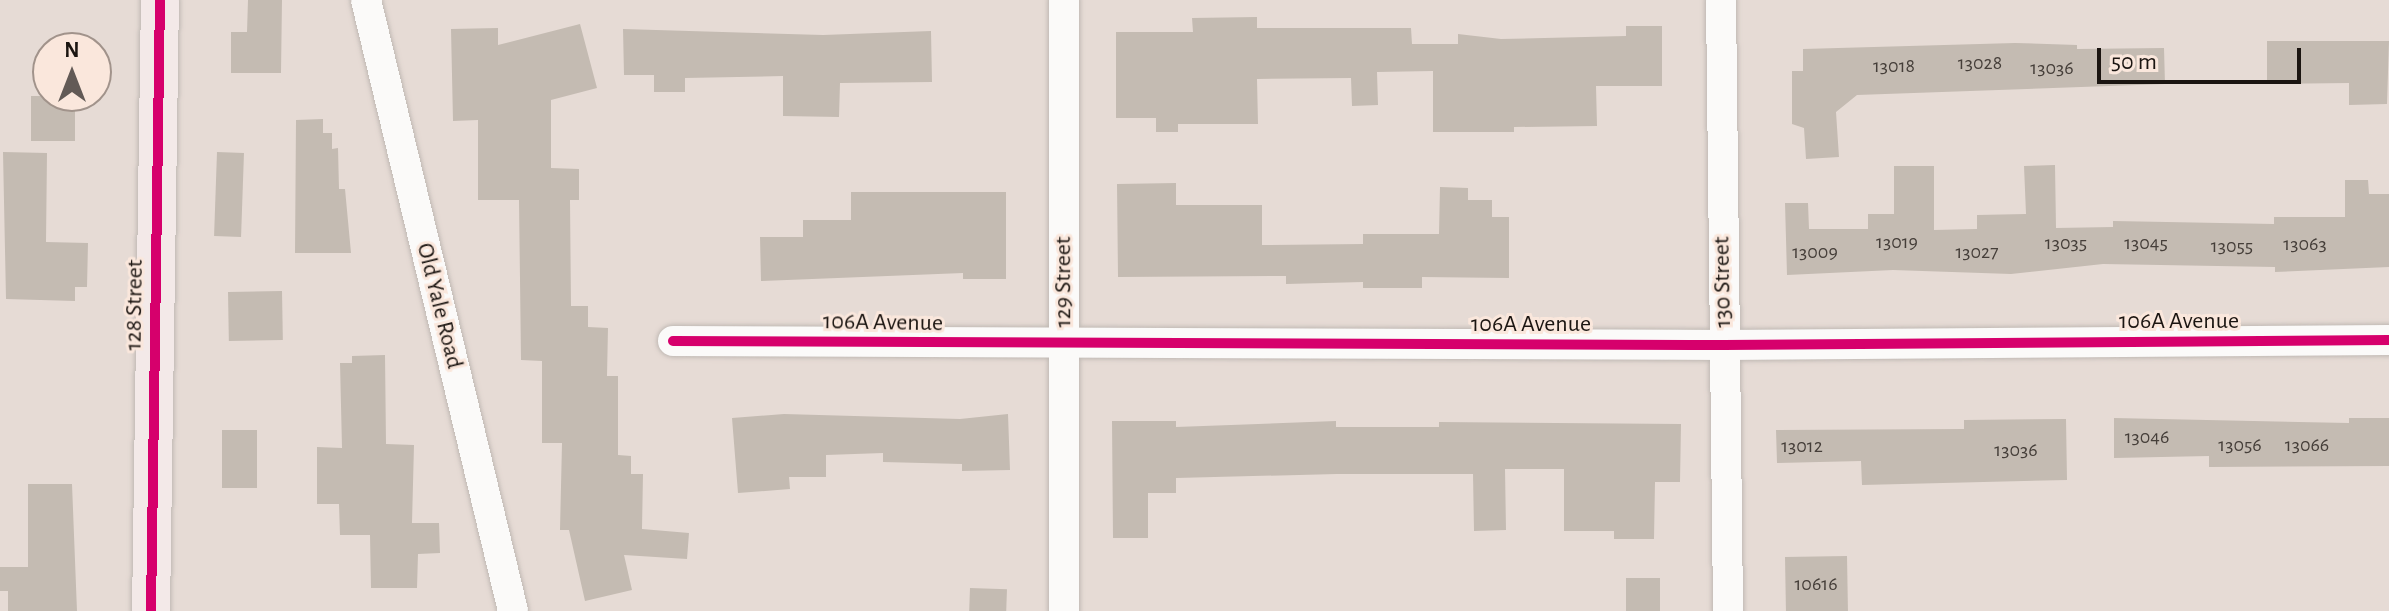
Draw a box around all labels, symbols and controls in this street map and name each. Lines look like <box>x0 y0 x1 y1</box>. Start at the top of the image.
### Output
north arrow <box>32 32 112 112</box>
scale bar <box>2101 32 2305 82</box>
text: N <box>64 39 80 61</box>
text: 50 m <box>2111 50 2157 74</box>
house number: 13028 <box>1958 51 2002 75</box>
house number: 13018 <box>1873 54 1915 78</box>
house number: 13036 <box>2030 56 2074 80</box>
house number: 13019 <box>1876 230 1918 254</box>
house number: 13035 <box>2045 231 2087 255</box>
house number: 13045 <box>2124 231 2168 255</box>
house number: 13063 <box>2283 232 2327 256</box>
house number: 13055 <box>2211 234 2253 258</box>
street label: 130 Street <box>1708 236 1738 328</box>
street label: 129 Street <box>1050 237 1078 327</box>
street label: Old Yale Road <box>409 240 469 372</box>
house number: 13009 <box>1792 240 1838 264</box>
house number: 13027 <box>1955 240 1999 264</box>
street label: 128 Street <box>120 259 150 351</box>
street label: 106A Avenue <box>823 308 943 338</box>
street label: 106A Avenue <box>2119 308 2239 336</box>
street label: 106A Avenue <box>1471 311 1591 339</box>
house number: 13046 <box>2125 425 2169 449</box>
house number: 13056 <box>2218 433 2262 457</box>
house number: 13066 <box>2285 433 2329 457</box>
house number: 13012 <box>1781 434 1823 458</box>
house number: 13036 <box>1994 438 2038 462</box>
house number: 10616 <box>1794 572 1838 596</box>

